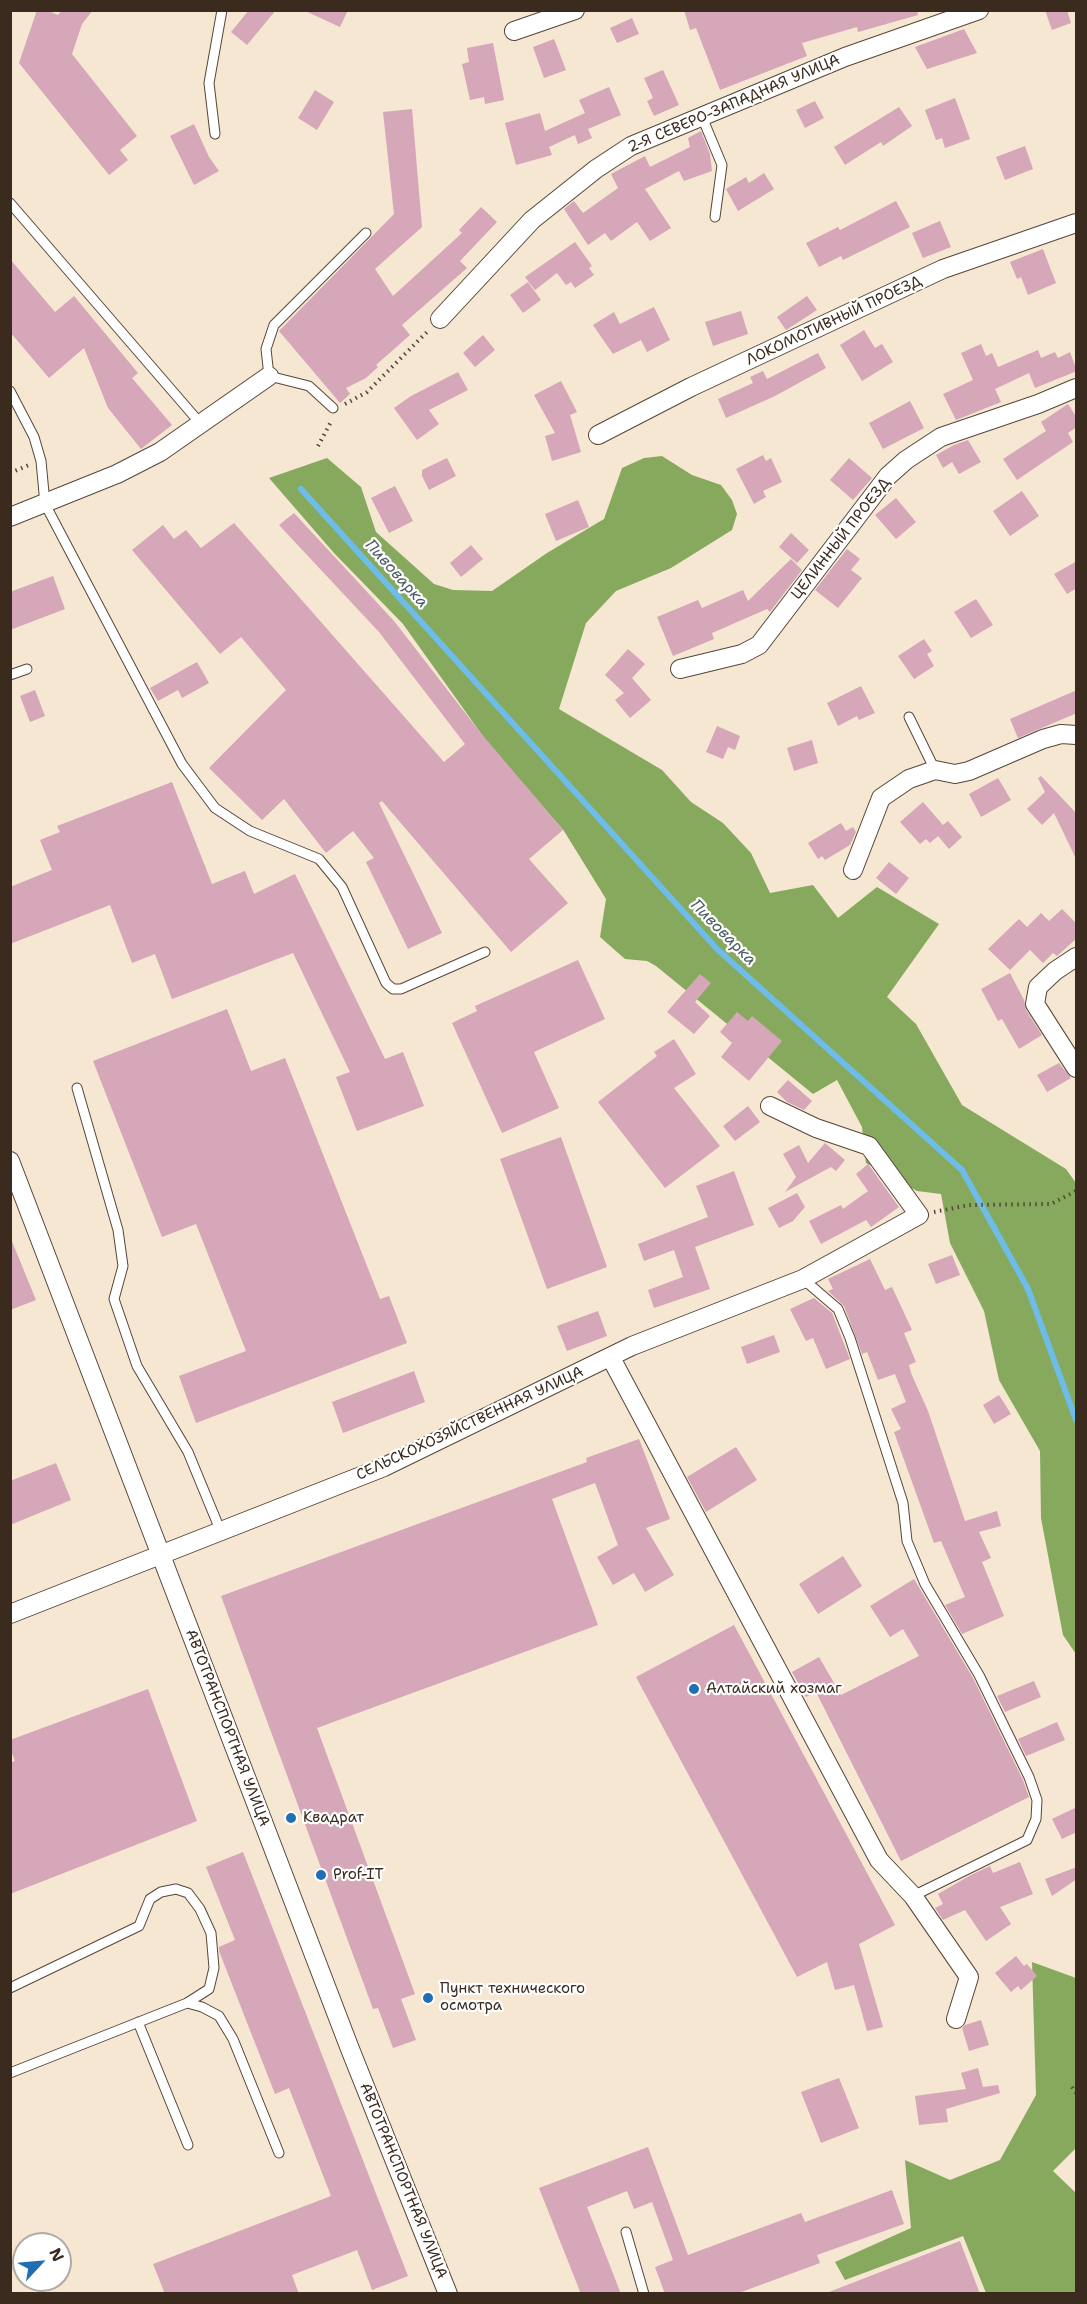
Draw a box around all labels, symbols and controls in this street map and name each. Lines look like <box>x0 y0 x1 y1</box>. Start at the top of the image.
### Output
street label: 2-Я СЕВЕРО-ЗАПАДНАЯ УЛИЦА <box>625 51 843 157</box>
street label: ЛОКОМОТИВНЫЙ ПРОЕЗД <box>743 272 925 370</box>
street label: ЦЕЛИННЫЙ ПРОЕЗД <box>788 475 894 603</box>
water label: Пивоварка <box>360 536 432 612</box>
water label: Пивоварка <box>686 896 760 970</box>
street label: СЕЛЬСКОХОЗЯЙСТВЕННАЯ УЛИЦА <box>353 1363 587 1485</box>
street label: АВТОТРАНСПОРТНАЯ УЛИЦА <box>181 1627 273 1829</box>
place label: Алтайский хозмаг <box>706 1680 842 1698</box>
marker: Алтайский хозмаг <box>687 1682 701 1696</box>
place label: Квадрат <box>303 1809 364 1827</box>
marker: Квадрат <box>284 1811 298 1825</box>
place label: Prof-IT <box>333 1866 384 1884</box>
marker: Prof-IT <box>314 1868 328 1882</box>
place label: Пункт технического осмотра <box>440 1980 585 2015</box>
marker: Пункт технического осмотра <box>421 1991 435 2005</box>
street label: АВТОТРАНСПОРТНАЯ УЛИЦА <box>355 2080 451 2282</box>
north arrow <box>12 2232 72 2292</box>
text: N <box>45 2244 69 2265</box>

